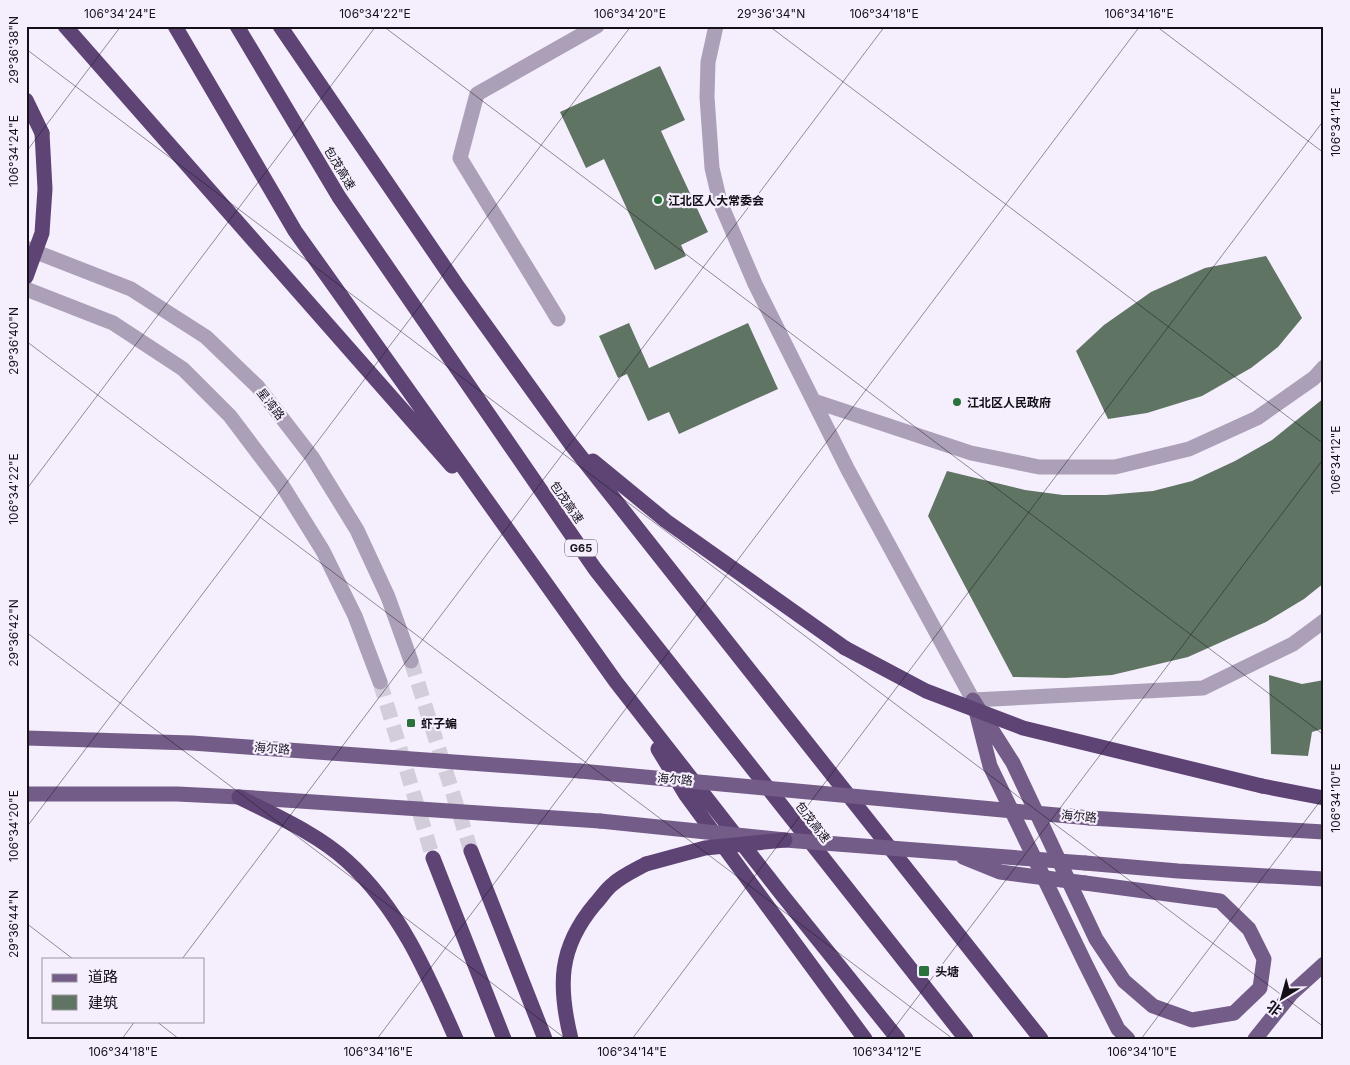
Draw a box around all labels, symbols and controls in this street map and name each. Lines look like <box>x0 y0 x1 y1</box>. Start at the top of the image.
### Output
text: 106°34'24"E <box>84 6 156 21</box>
text: 106°34'22"E <box>339 6 411 21</box>
text: 106°34'20"E <box>594 6 666 21</box>
text: 29°36'34"N <box>737 6 805 21</box>
text: 106°34'18"E <box>849 6 919 21</box>
text: 106°34'16"E <box>1104 6 1174 21</box>
text: 29°36'38"N <box>6 16 21 84</box>
text: 106°34'14"E <box>1328 87 1343 157</box>
text: 106°34'24"E <box>6 115 21 187</box>
street label: 包茂高速 <box>321 144 359 192</box>
place label: 江北区人大常委会 <box>668 193 764 208</box>
marker: 江北区人大常委会 <box>652 194 664 206</box>
text: 29°36'40"N <box>6 307 21 375</box>
street label: 星湾路 <box>254 385 288 423</box>
place label: 江北区人民政府 <box>967 395 1051 410</box>
marker: 江北区人民政府 <box>951 396 963 408</box>
text: 106°34'12"E <box>1328 425 1343 495</box>
text: 106°34'22"E <box>6 453 21 525</box>
street label: 包茂高速 <box>547 478 587 526</box>
road number: G65 <box>565 540 597 556</box>
text: 29°36'42"N <box>6 599 21 667</box>
place label: 虾子蝙 <box>421 716 457 731</box>
marker: 虾子蝙 <box>405 717 417 729</box>
street label: 海尔路 <box>254 739 290 757</box>
text: 106°34'10"E <box>1328 763 1343 833</box>
street label: 海尔路 <box>656 770 694 788</box>
text: 106°34'20"E <box>6 790 21 862</box>
street label: 包茂高速 <box>792 798 834 846</box>
street label: 海尔路 <box>1060 807 1098 825</box>
text: 29°36'44"N <box>6 890 21 958</box>
legend <box>42 958 205 1022</box>
marker: 头塘 <box>917 964 931 978</box>
place label: 头塘 <box>935 964 959 979</box>
text: 道路 <box>88 967 118 986</box>
north arrow <box>1258 972 1308 1022</box>
text: 建筑 <box>88 993 118 1012</box>
text: 北 <box>1263 998 1285 1020</box>
text: 106°34'18"E <box>88 1044 158 1059</box>
text: 106°34'16"E <box>343 1044 413 1059</box>
text: 106°34'14"E <box>597 1044 667 1059</box>
text: 106°34'12"E <box>852 1044 922 1059</box>
text: 106°34'10"E <box>1107 1044 1177 1059</box>

